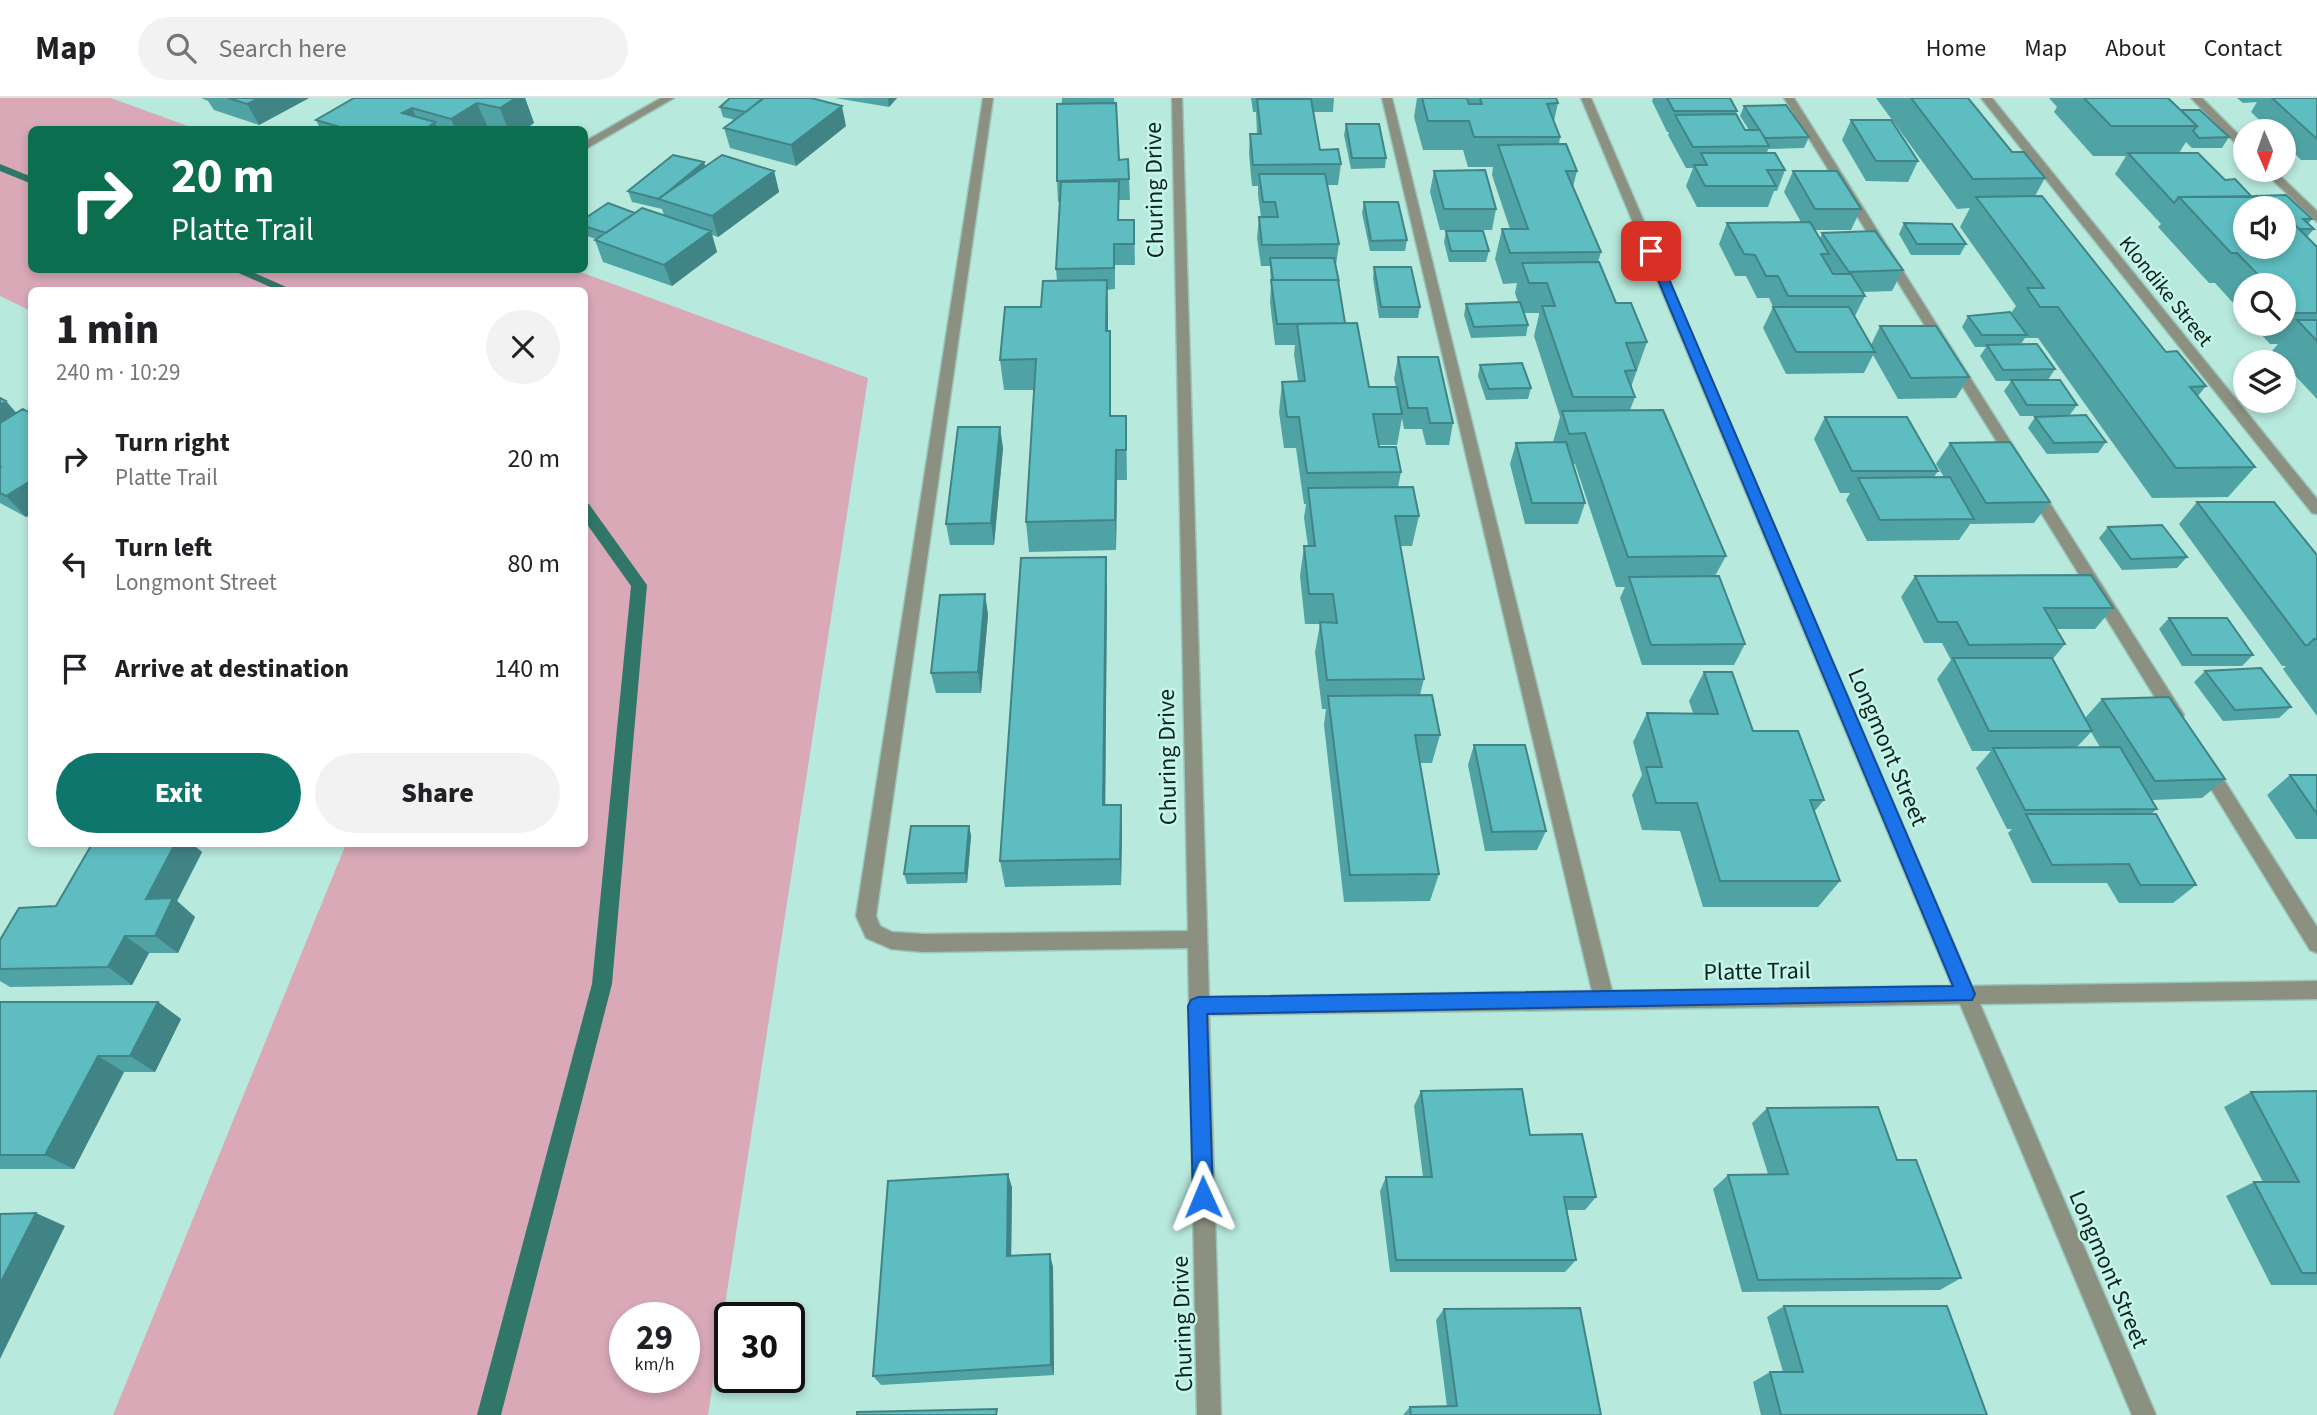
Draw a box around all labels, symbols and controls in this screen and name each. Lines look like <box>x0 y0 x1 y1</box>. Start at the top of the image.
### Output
search box <box>138 17 628 80</box>
text: Map <box>35 25 96 72</box>
icon: search <box>162 29 200 67</box>
text: Search here <box>218 30 347 67</box>
text: Home <box>1926 31 1986 66</box>
text: Map <box>2024 31 2067 66</box>
text: About <box>2105 31 2166 66</box>
text: Contact <box>2204 31 2282 66</box>
north arrow <box>2233 119 2296 182</box>
map controls <box>2233 119 2296 413</box>
street label: Churing Drive <box>1136 122 1173 258</box>
text: 20 m <box>171 142 275 212</box>
icon: right <box>56 154 147 245</box>
button: sound <box>2233 196 2296 259</box>
text: Platte Trail <box>171 207 314 253</box>
pin <box>1621 221 1681 281</box>
street label: Klondike Street <box>2112 229 2220 353</box>
icon: arrive <box>1632 232 1670 270</box>
button: search <box>2233 273 2296 336</box>
text: 1 min <box>56 300 159 360</box>
button: close <box>486 310 560 384</box>
button: layers <box>2233 350 2296 413</box>
text: 240 m · 10:29 <box>56 356 180 389</box>
text: Turn right <box>115 424 230 461</box>
icon: right <box>56 440 94 478</box>
text: 20 m <box>507 440 560 477</box>
text: Platte Trail <box>115 461 218 494</box>
text: Turn left <box>115 529 212 566</box>
icon: left <box>56 545 94 583</box>
text: 80 m <box>507 545 560 582</box>
text: Longmont Street <box>115 566 277 599</box>
icon: arrive <box>56 650 94 688</box>
text: Arrive at destination <box>115 650 349 687</box>
text: 140 m <box>494 650 560 687</box>
street label: Longmont Street <box>1838 663 1937 832</box>
street label: Churing Drive <box>1149 689 1186 825</box>
button: Exit <box>56 753 301 833</box>
button: Share <box>315 753 560 833</box>
street label: Platte Trail <box>1703 953 1811 990</box>
position arrow <box>1166 1160 1240 1234</box>
street label: Longmont Street <box>2059 1185 2158 1354</box>
street label: Churing Drive <box>1163 1255 1202 1393</box>
speed limit sign: 30 <box>714 1302 805 1393</box>
text: 29 <box>636 1313 673 1363</box>
text: km/h <box>635 1352 674 1377</box>

